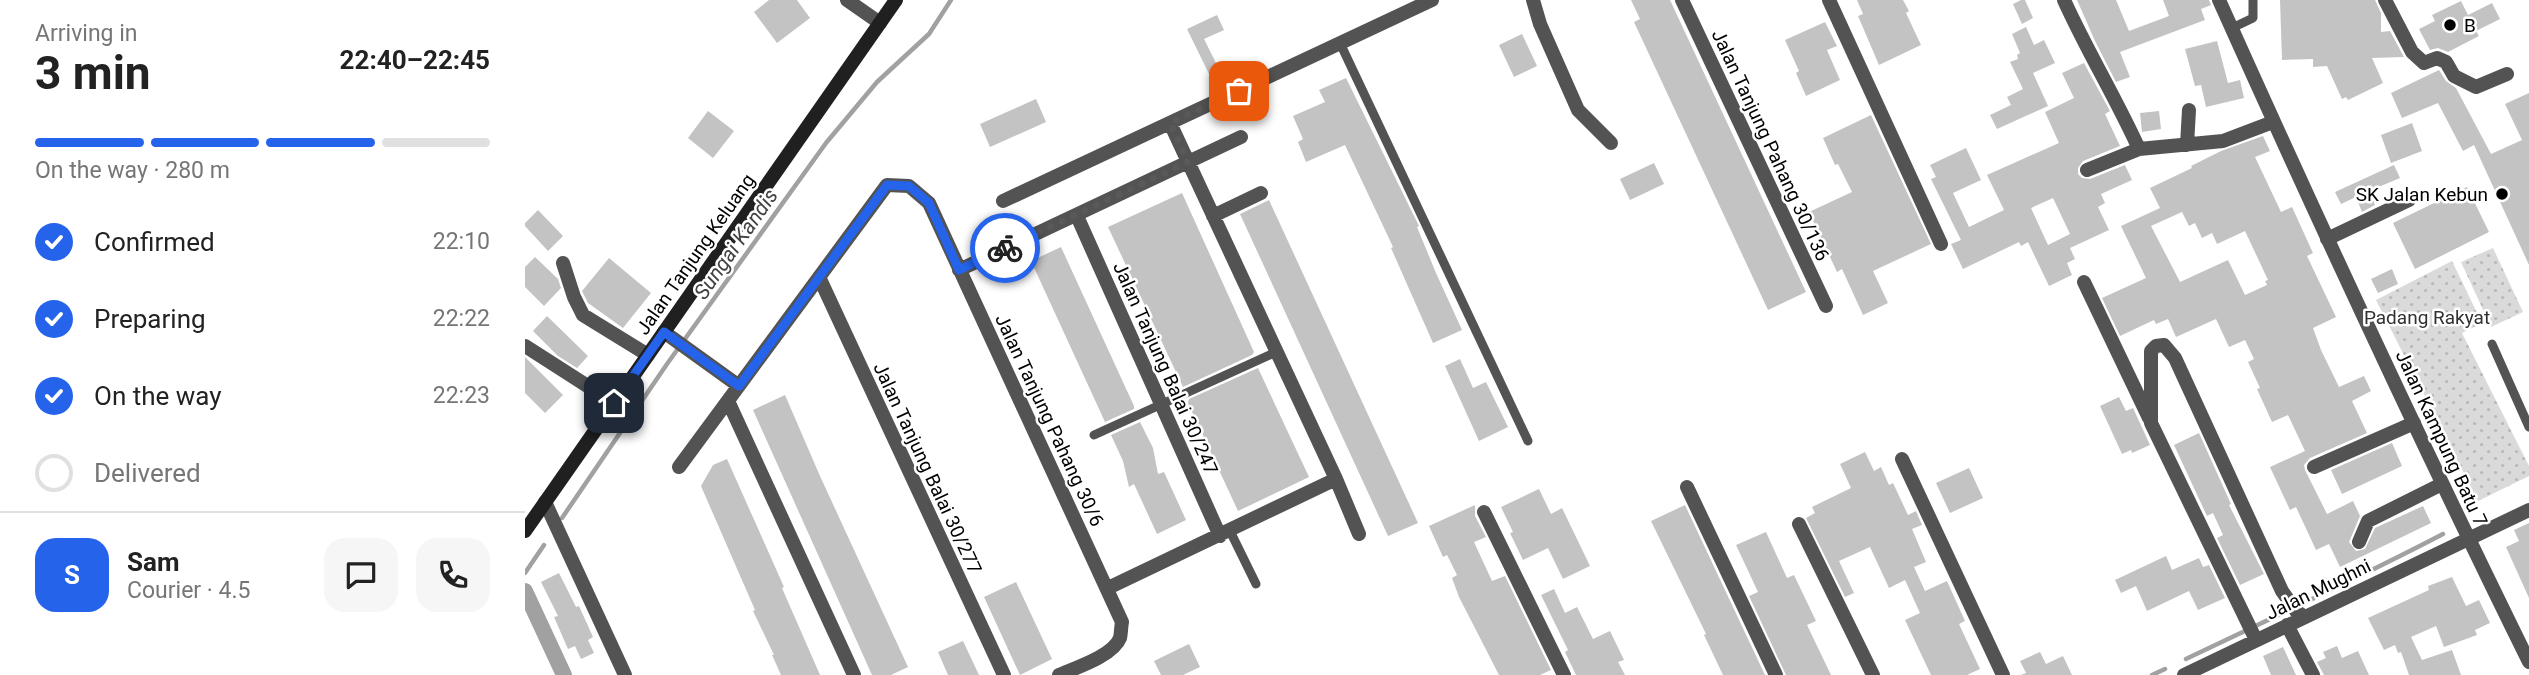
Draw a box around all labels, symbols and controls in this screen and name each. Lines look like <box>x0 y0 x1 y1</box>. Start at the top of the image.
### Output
place label: B <box>2464 14 2476 37</box>
marker: B <box>2442 17 2458 33</box>
text: Arriving in <box>35 20 138 47</box>
street label: Jalan Tanjung Pahang 30/136 <box>1707 26 1834 265</box>
text: 22:40–22:45 <box>340 45 490 75</box>
text: 3 min <box>35 46 151 100</box>
pin <box>1209 61 1269 121</box>
icon: bag <box>1220 72 1258 110</box>
text: On the way · 280 m <box>35 157 230 184</box>
street label: Jalan Tanjung Keluang <box>631 169 760 339</box>
place label: SK Jalan Kebun <box>2356 183 2488 206</box>
water label: Sungai Kandis <box>689 184 783 304</box>
marker: SK Jalan Kebun <box>2494 186 2510 202</box>
courier <box>970 213 1040 283</box>
icon: check <box>35 223 73 261</box>
text: Confirmed <box>94 227 215 257</box>
text: 22:10 <box>433 228 490 255</box>
icon: bike <box>986 229 1024 267</box>
street label: Jalan Tanjung Balai 30/247 <box>1108 258 1223 478</box>
icon: check <box>35 300 73 338</box>
text: Preparing <box>94 304 206 334</box>
text: 22:22 <box>433 305 490 332</box>
park label: Padang Rakyat <box>2364 306 2490 329</box>
street label: Jalan Tanjung Pahang 30/6 <box>990 310 1109 530</box>
street label: Jalan Kampung Batu 7 <box>2391 347 2492 530</box>
street label: Jalan Tanjung Balai 30/277 <box>868 359 987 577</box>
pin <box>584 373 644 433</box>
icon: check <box>35 377 73 415</box>
text: On the way <box>94 381 222 411</box>
text: 22:23 <box>433 382 490 409</box>
icon: home <box>595 384 633 422</box>
text: Delivered <box>94 458 201 488</box>
button: chat <box>324 538 398 612</box>
button: phone <box>416 538 490 612</box>
text: Sam <box>127 547 179 577</box>
street label: Jalan Mughni <box>2262 554 2375 625</box>
text: S <box>64 560 80 590</box>
text: Courier · 4.5 <box>127 577 250 604</box>

